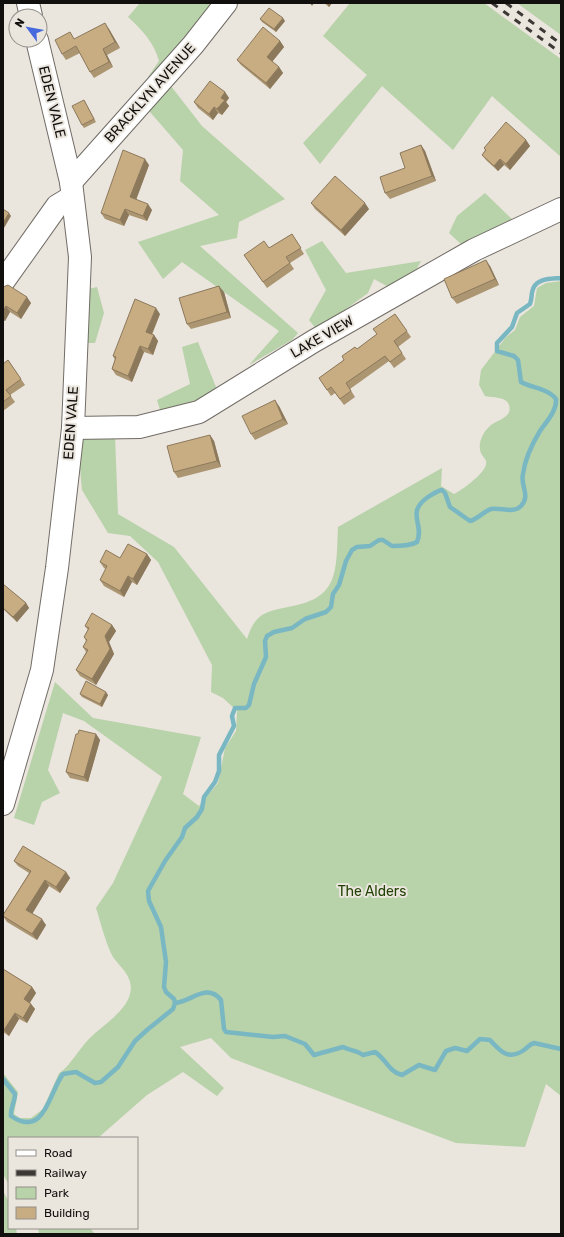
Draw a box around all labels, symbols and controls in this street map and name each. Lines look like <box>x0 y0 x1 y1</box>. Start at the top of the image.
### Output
north arrow <box>8 8 48 48</box>
text: N <box>12 16 28 30</box>
street label: BRACKLYN AVENUE <box>101 40 199 146</box>
street label: EDEN VALE <box>35 64 69 140</box>
street label: LAKE VIEW <box>287 312 357 362</box>
street label: EDEN VALE <box>60 386 82 460</box>
park label: The Alders <box>338 883 406 900</box>
legend <box>8 1137 138 1229</box>
text: Road <box>44 1146 72 1160</box>
text: Railway <box>44 1166 87 1180</box>
text: Park <box>44 1186 70 1200</box>
text: Building <box>44 1206 90 1220</box>

